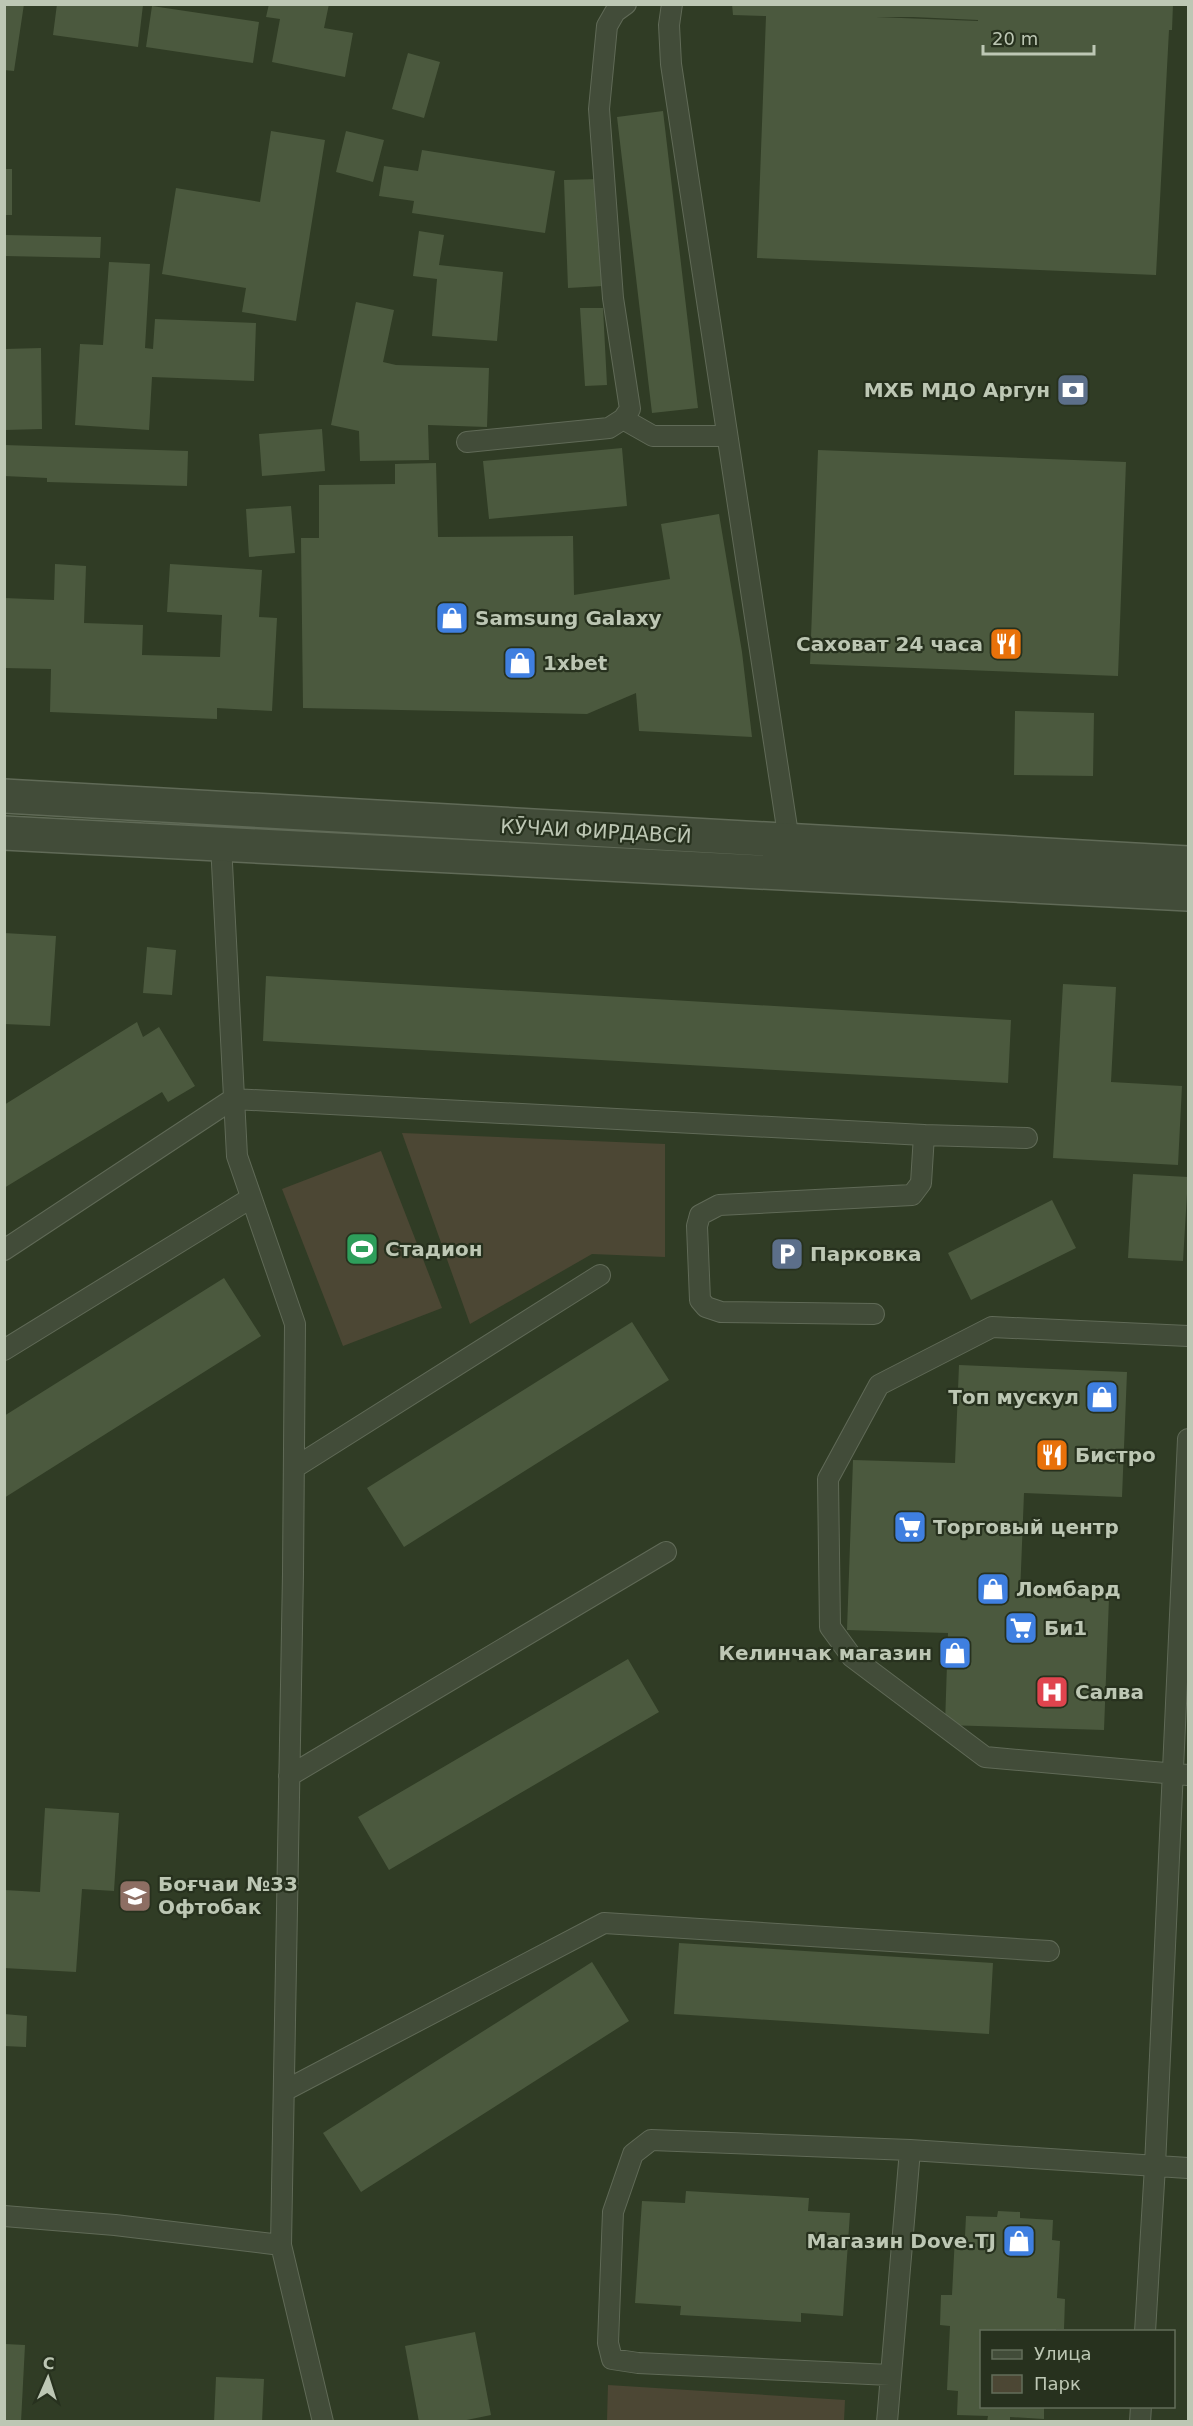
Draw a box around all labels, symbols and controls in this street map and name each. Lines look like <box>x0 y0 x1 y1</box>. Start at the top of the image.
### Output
scale bar <box>983 18 1094 56</box>
text: 20 m <box>992 28 1038 49</box>
bank icon: МХБ МДО Аргун <box>1055 372 1091 408</box>
place label: МХБ МДО Аргун <box>864 378 1050 402</box>
shop icon: Samsung Galaxy <box>434 600 470 636</box>
place label: Samsung Galaxy <box>475 606 662 630</box>
restaurant icon: Саховат 24 часа <box>988 626 1024 662</box>
place label: Саховат 24 часа <box>796 632 983 656</box>
shop icon: 1xbet <box>502 645 538 681</box>
place label: 1xbet <box>543 651 608 675</box>
street label: КӮЧАИ ФИРДАВСӢ <box>500 814 692 848</box>
sports icon: Стадион <box>344 1231 380 1267</box>
parking icon: Парковка <box>769 1236 805 1272</box>
place label: Стадион <box>385 1237 483 1261</box>
place label: Парковка <box>810 1242 922 1266</box>
shop icon: Топ мускул <box>1084 1379 1120 1415</box>
place label: Топ мускул <box>948 1385 1079 1409</box>
restaurant icon: Бистро <box>1034 1437 1070 1473</box>
place label: Бистро <box>1075 1443 1156 1467</box>
supermarket icon: Торговый центр <box>892 1509 928 1545</box>
place label: Торговый центр <box>933 1515 1119 1539</box>
shop icon: Ломбард <box>975 1571 1011 1607</box>
place label: Ломбард <box>1016 1577 1121 1601</box>
supermarket icon: Би1 <box>1003 1610 1039 1646</box>
place label: Би1 <box>1044 1616 1087 1640</box>
shop icon: Келинчак магазин <box>937 1635 973 1671</box>
place label: Келинчак магазин <box>719 1641 932 1665</box>
hospital icon: Салва <box>1034 1674 1070 1710</box>
place label: Салва <box>1075 1680 1144 1704</box>
place label: Боғчаи №33 Офтобак <box>158 1872 298 1919</box>
school or university icon: Боғчаи №33 Офтобак <box>117 1878 153 1914</box>
shop icon: Магазин Dove.TJ <box>1001 2223 1037 2259</box>
place label: Магазин Dove.TJ <box>807 2229 996 2253</box>
legend <box>980 2330 1175 2408</box>
text: Улица <box>1034 2343 1091 2364</box>
north arrow <box>18 2348 78 2408</box>
text: С <box>42 2354 55 2373</box>
text: Парк <box>1034 2373 1081 2394</box>

